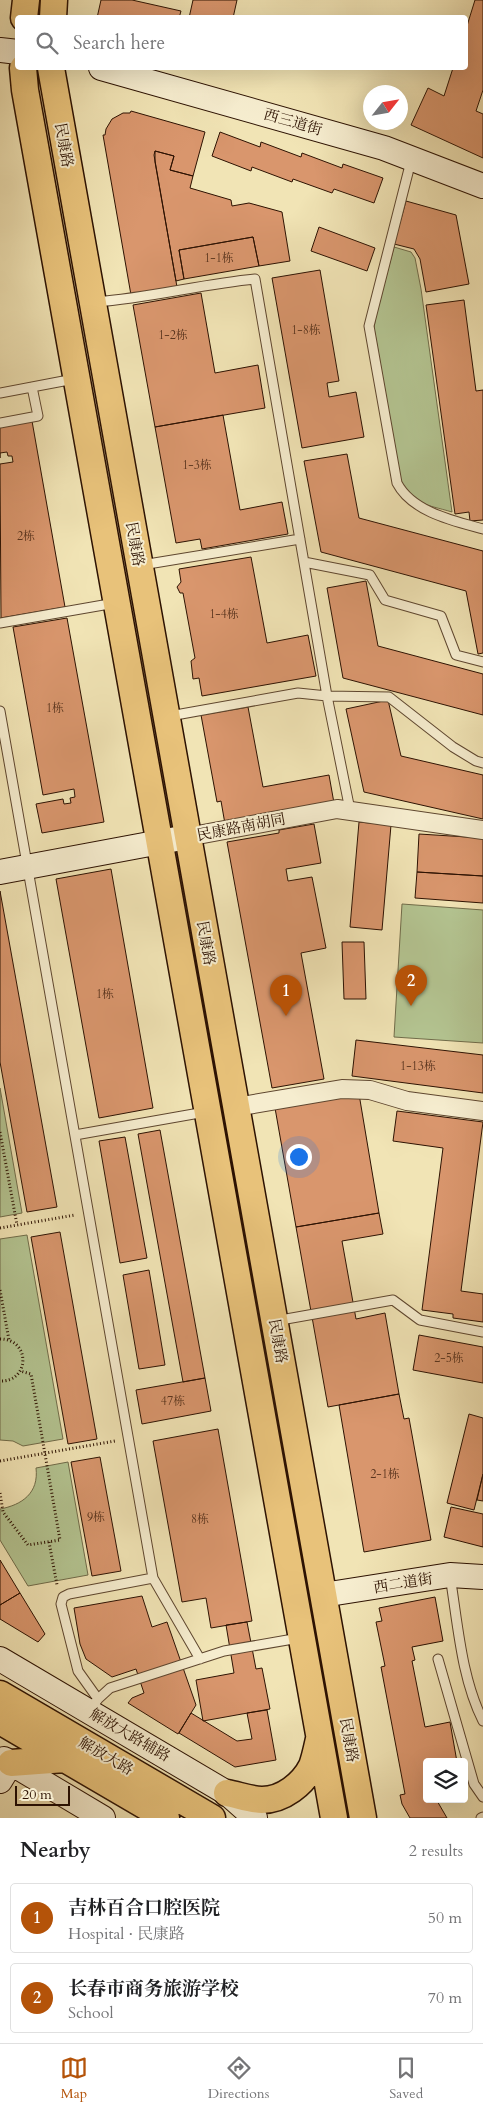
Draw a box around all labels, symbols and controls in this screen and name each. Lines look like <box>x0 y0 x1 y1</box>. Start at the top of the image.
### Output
search box <box>15 15 468 70</box>
icon: search <box>33 29 61 57</box>
text: Search here <box>73 30 165 56</box>
north arrow <box>363 85 408 130</box>
street label: 西三道街 <box>261 104 325 140</box>
street label: 民康路 <box>50 121 78 169</box>
house number: 1-1栋 <box>204 250 234 266</box>
house number: 1-8栋 <box>291 322 321 338</box>
house number: 1-2栋 <box>158 327 188 343</box>
house number: 1-3栋 <box>182 457 212 473</box>
street label: 民康路 <box>121 520 149 568</box>
house number: 2栋 <box>17 528 35 544</box>
house number: 1-4栋 <box>209 606 239 622</box>
house number: 1栋 <box>46 700 64 716</box>
street label: 民康路南胡同 <box>195 809 287 845</box>
street label: 民康路 <box>192 919 220 967</box>
pin: 2 <box>395 965 427 1006</box>
pin: 1 <box>270 975 302 1016</box>
house number: 1栋 <box>96 986 114 1002</box>
house number: 1-13栋 <box>400 1058 436 1074</box>
your location <box>286 1144 312 1170</box>
street label: 民康路 <box>264 1317 292 1365</box>
house number: 2-5栋 <box>434 1350 464 1366</box>
house number: 47栋 <box>161 1393 185 1409</box>
house number: 2-1栋 <box>370 1466 400 1482</box>
house number: 9栋 <box>87 1509 105 1525</box>
house number: 8栋 <box>191 1511 209 1527</box>
street label: 西二道街 <box>372 1568 434 1598</box>
street label: 解放大路辅路 <box>87 1705 173 1765</box>
street label: 民康路 <box>335 1716 363 1764</box>
street label: 解放大路 <box>76 1733 136 1779</box>
map controls <box>423 1758 468 1803</box>
button: layers <box>423 1758 468 1803</box>
scale bar <box>15 1783 70 1806</box>
text: 20 m <box>22 1785 52 1804</box>
text: Nearby <box>20 1836 91 1865</box>
text: 2 results <box>409 1840 463 1862</box>
text: 吉林百合口腔医院 <box>68 1895 220 1921</box>
text: 1 <box>33 1907 41 1929</box>
text: 50 m <box>428 1907 462 1929</box>
text: Hospital · 民康路 <box>68 1923 185 1945</box>
text: 长春市商务旅游学校 <box>68 1976 239 2002</box>
text: 2 <box>33 1987 41 2009</box>
text: 70 m <box>428 1987 462 2009</box>
text: School <box>68 2002 113 2024</box>
tab: Map <box>60 2054 88 2103</box>
tab: Directions <box>208 2054 269 2103</box>
tab: Saved <box>389 2054 423 2103</box>

